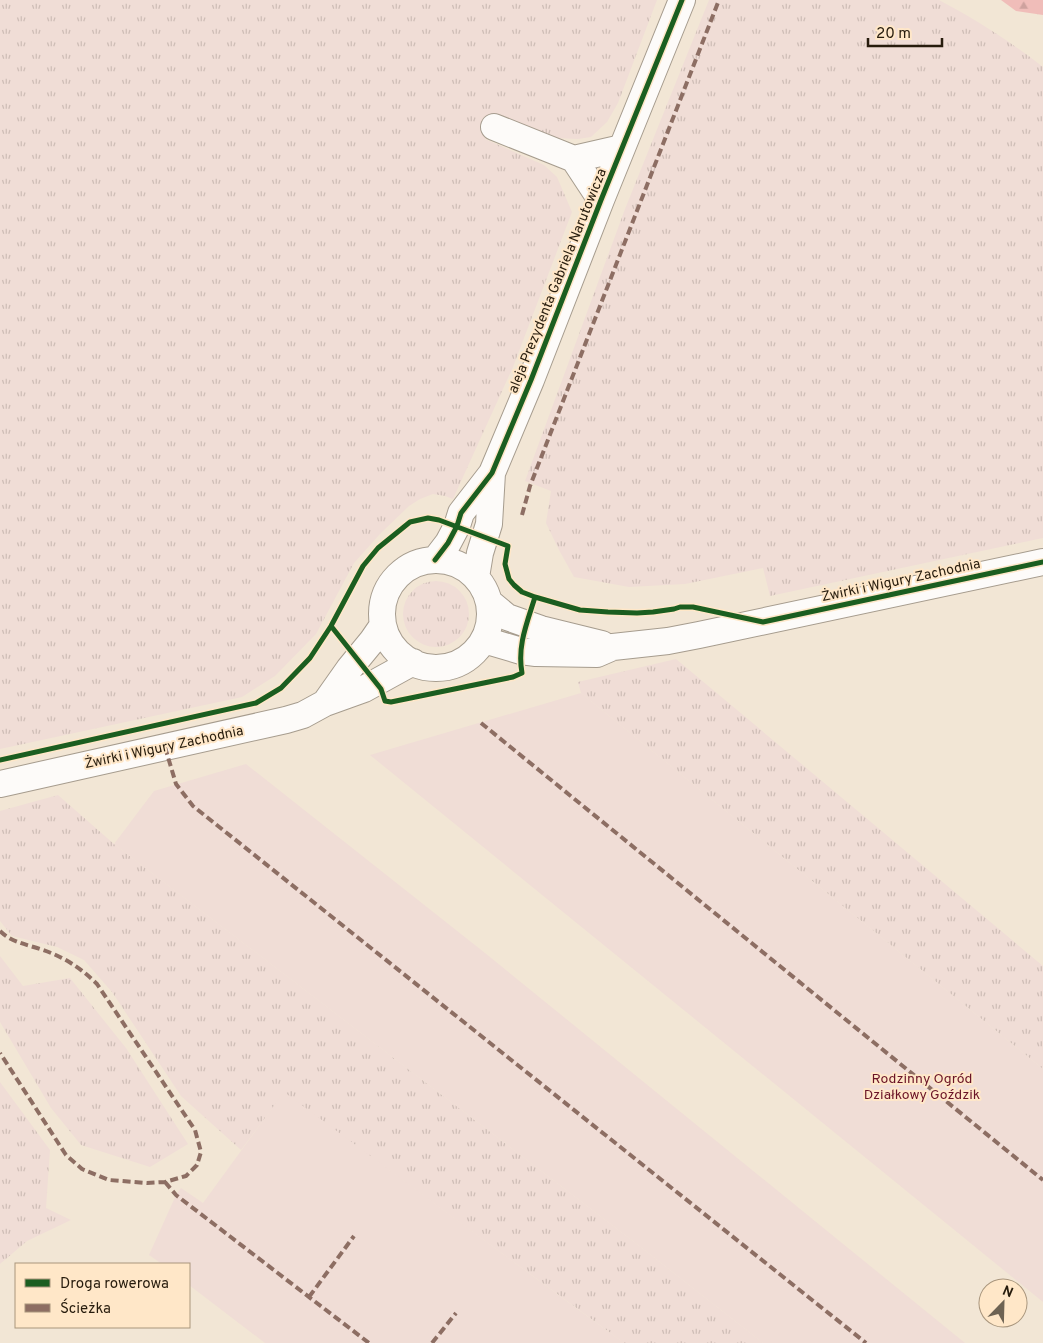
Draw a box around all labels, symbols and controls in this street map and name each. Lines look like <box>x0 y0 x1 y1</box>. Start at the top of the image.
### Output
scale bar <box>868 15 942 47</box>
text: 20 m <box>876 25 911 44</box>
street label: aleja Prezydenta Gabriela Narutowicza <box>505 166 611 396</box>
street label: Żwirki i Wigury Zachodnia <box>820 555 982 606</box>
street label: Żwirki i Wigury Zachodnia <box>83 722 245 773</box>
park label: Rodzinny Ogród Działkowy Goździk <box>864 1071 980 1104</box>
legend <box>15 1263 190 1328</box>
text: Droga rowerowa <box>60 1275 169 1294</box>
north arrow <box>978 1278 1028 1328</box>
text: N <box>1000 1283 1015 1302</box>
text: Ścieżka <box>60 1298 111 1319</box>

